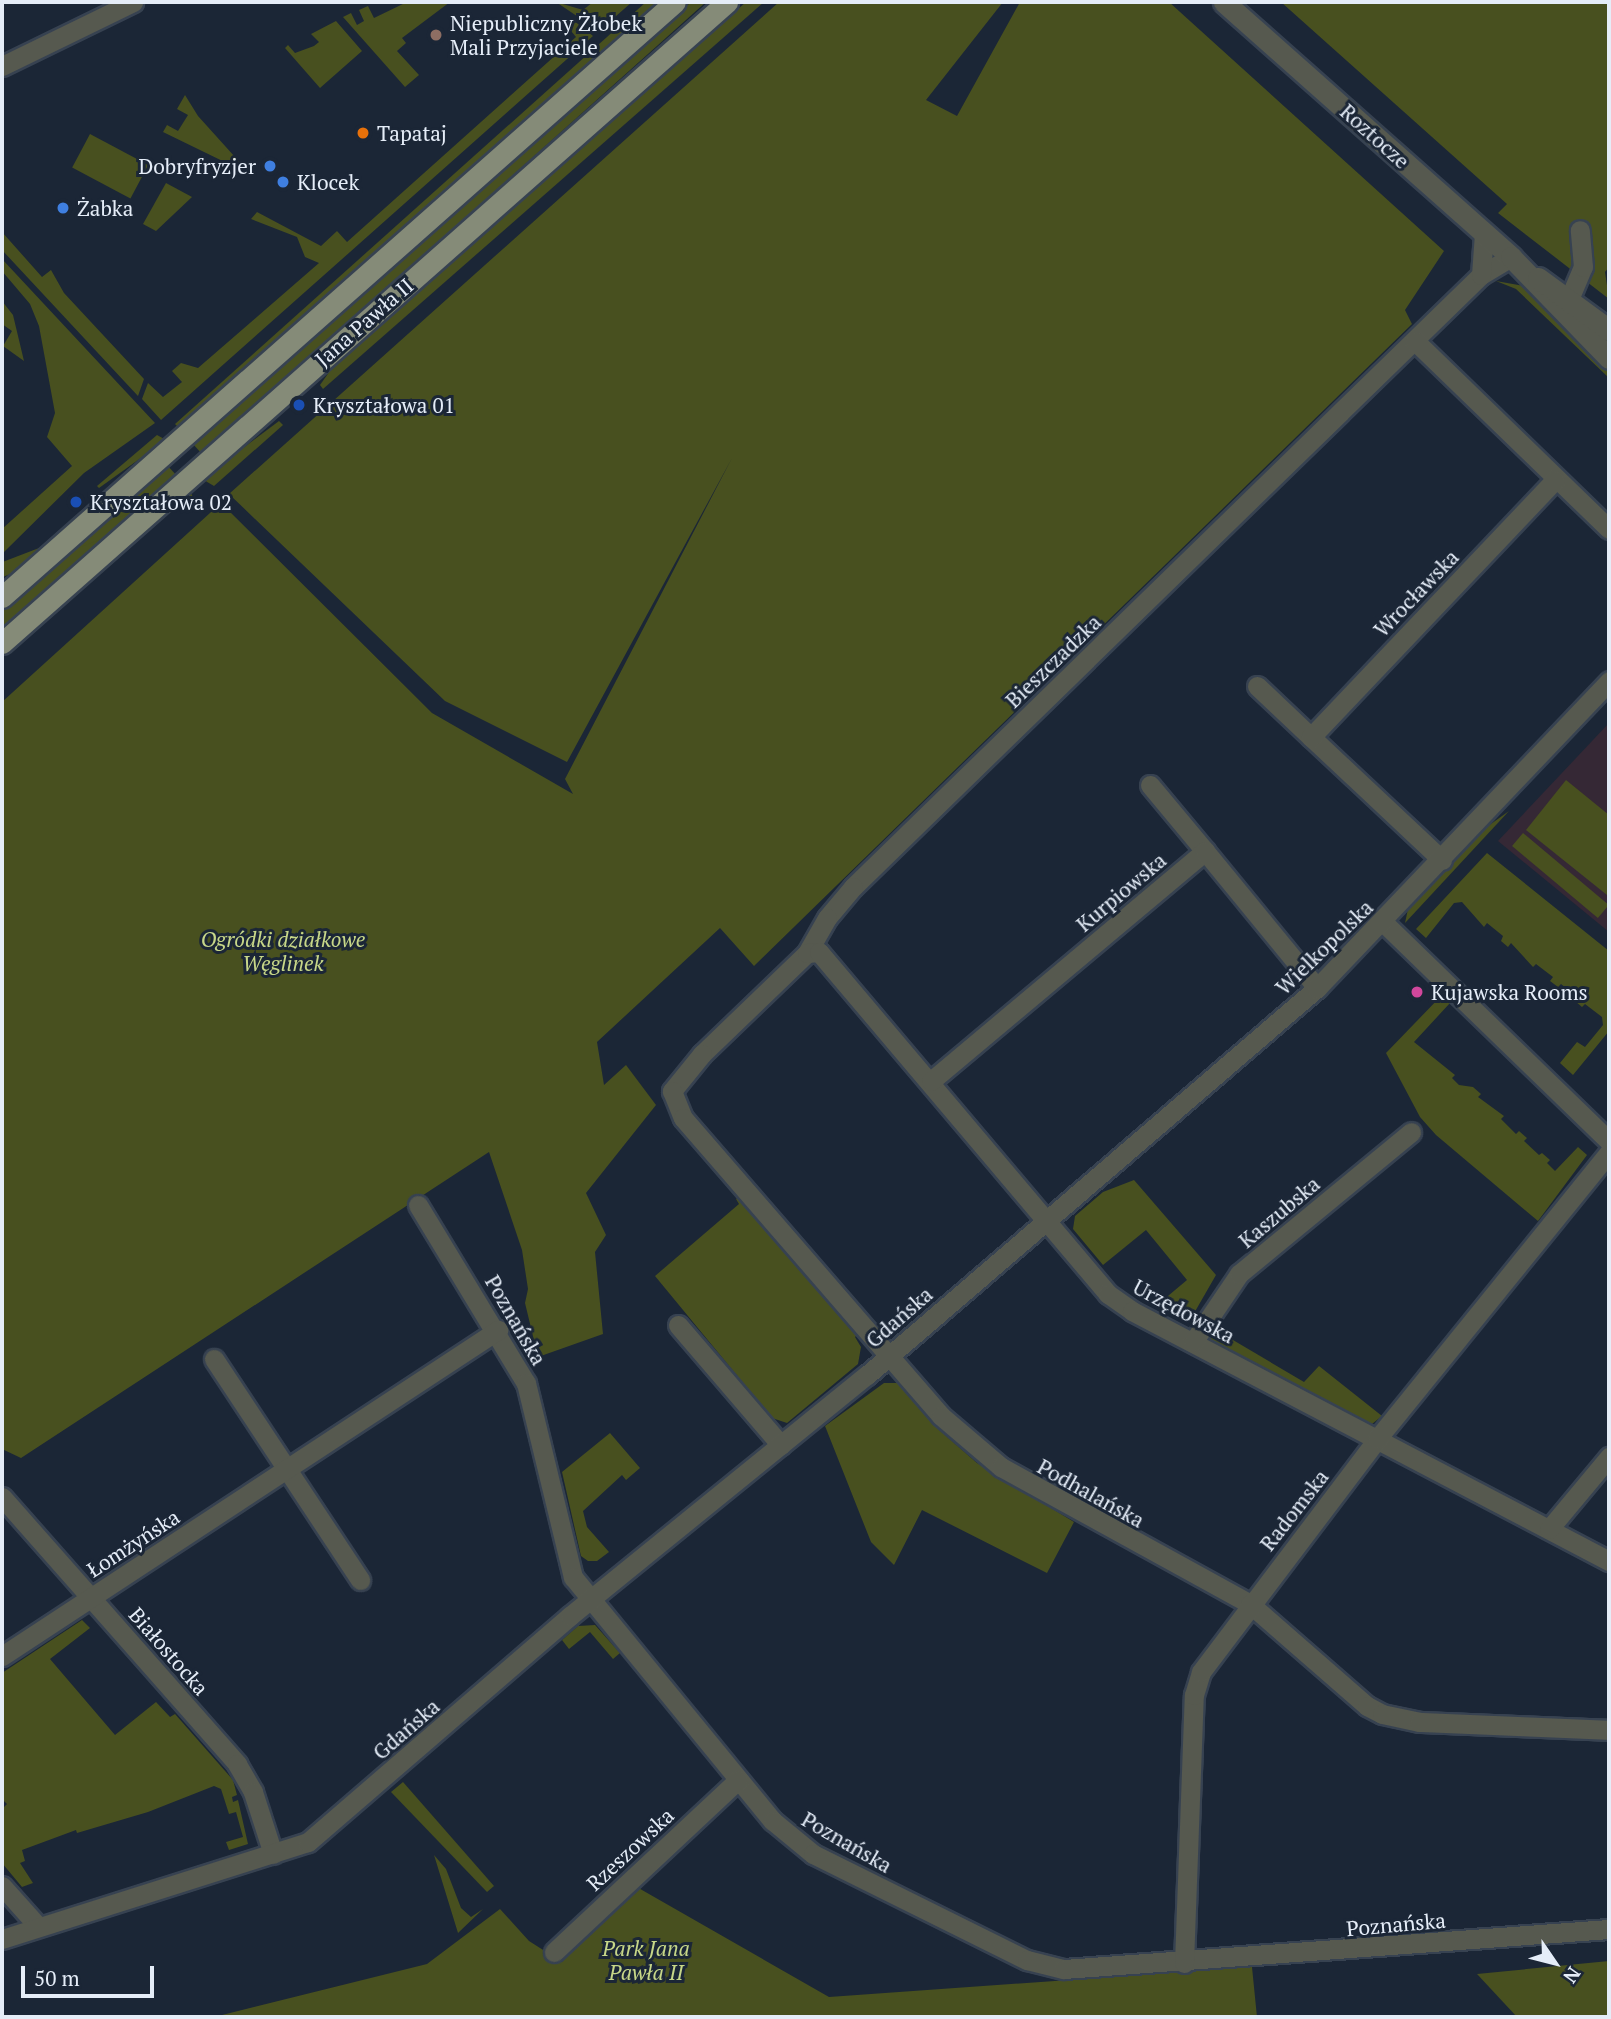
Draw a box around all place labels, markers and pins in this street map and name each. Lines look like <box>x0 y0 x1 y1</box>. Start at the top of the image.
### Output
place label: Niepubliczny Żłobek Mali Przyjaciele <box>450 10 642 60</box>
marker: Niepubliczny Żłobek Mali Przyjaciele <box>428 27 444 43</box>
place label: Tapataj <box>377 120 447 146</box>
marker: Tapataj <box>355 125 371 141</box>
place label: Dobryfryzjer <box>138 153 256 179</box>
marker: Dobryfryzjer <box>262 158 278 174</box>
place label: Klocek <box>297 169 359 195</box>
marker: Klocek <box>275 174 291 190</box>
place label: Żabka <box>77 195 133 221</box>
marker: Żabka <box>55 200 71 216</box>
place label: Kryształowa 01 <box>313 392 455 418</box>
marker: Kryształowa 01 <box>291 397 307 413</box>
place label: Kryształowa 02 <box>90 489 232 515</box>
marker: Kryształowa 02 <box>68 494 84 510</box>
place label: Kujawska Rooms <box>1431 979 1588 1005</box>
marker: Kujawska Rooms <box>1409 984 1425 1000</box>

